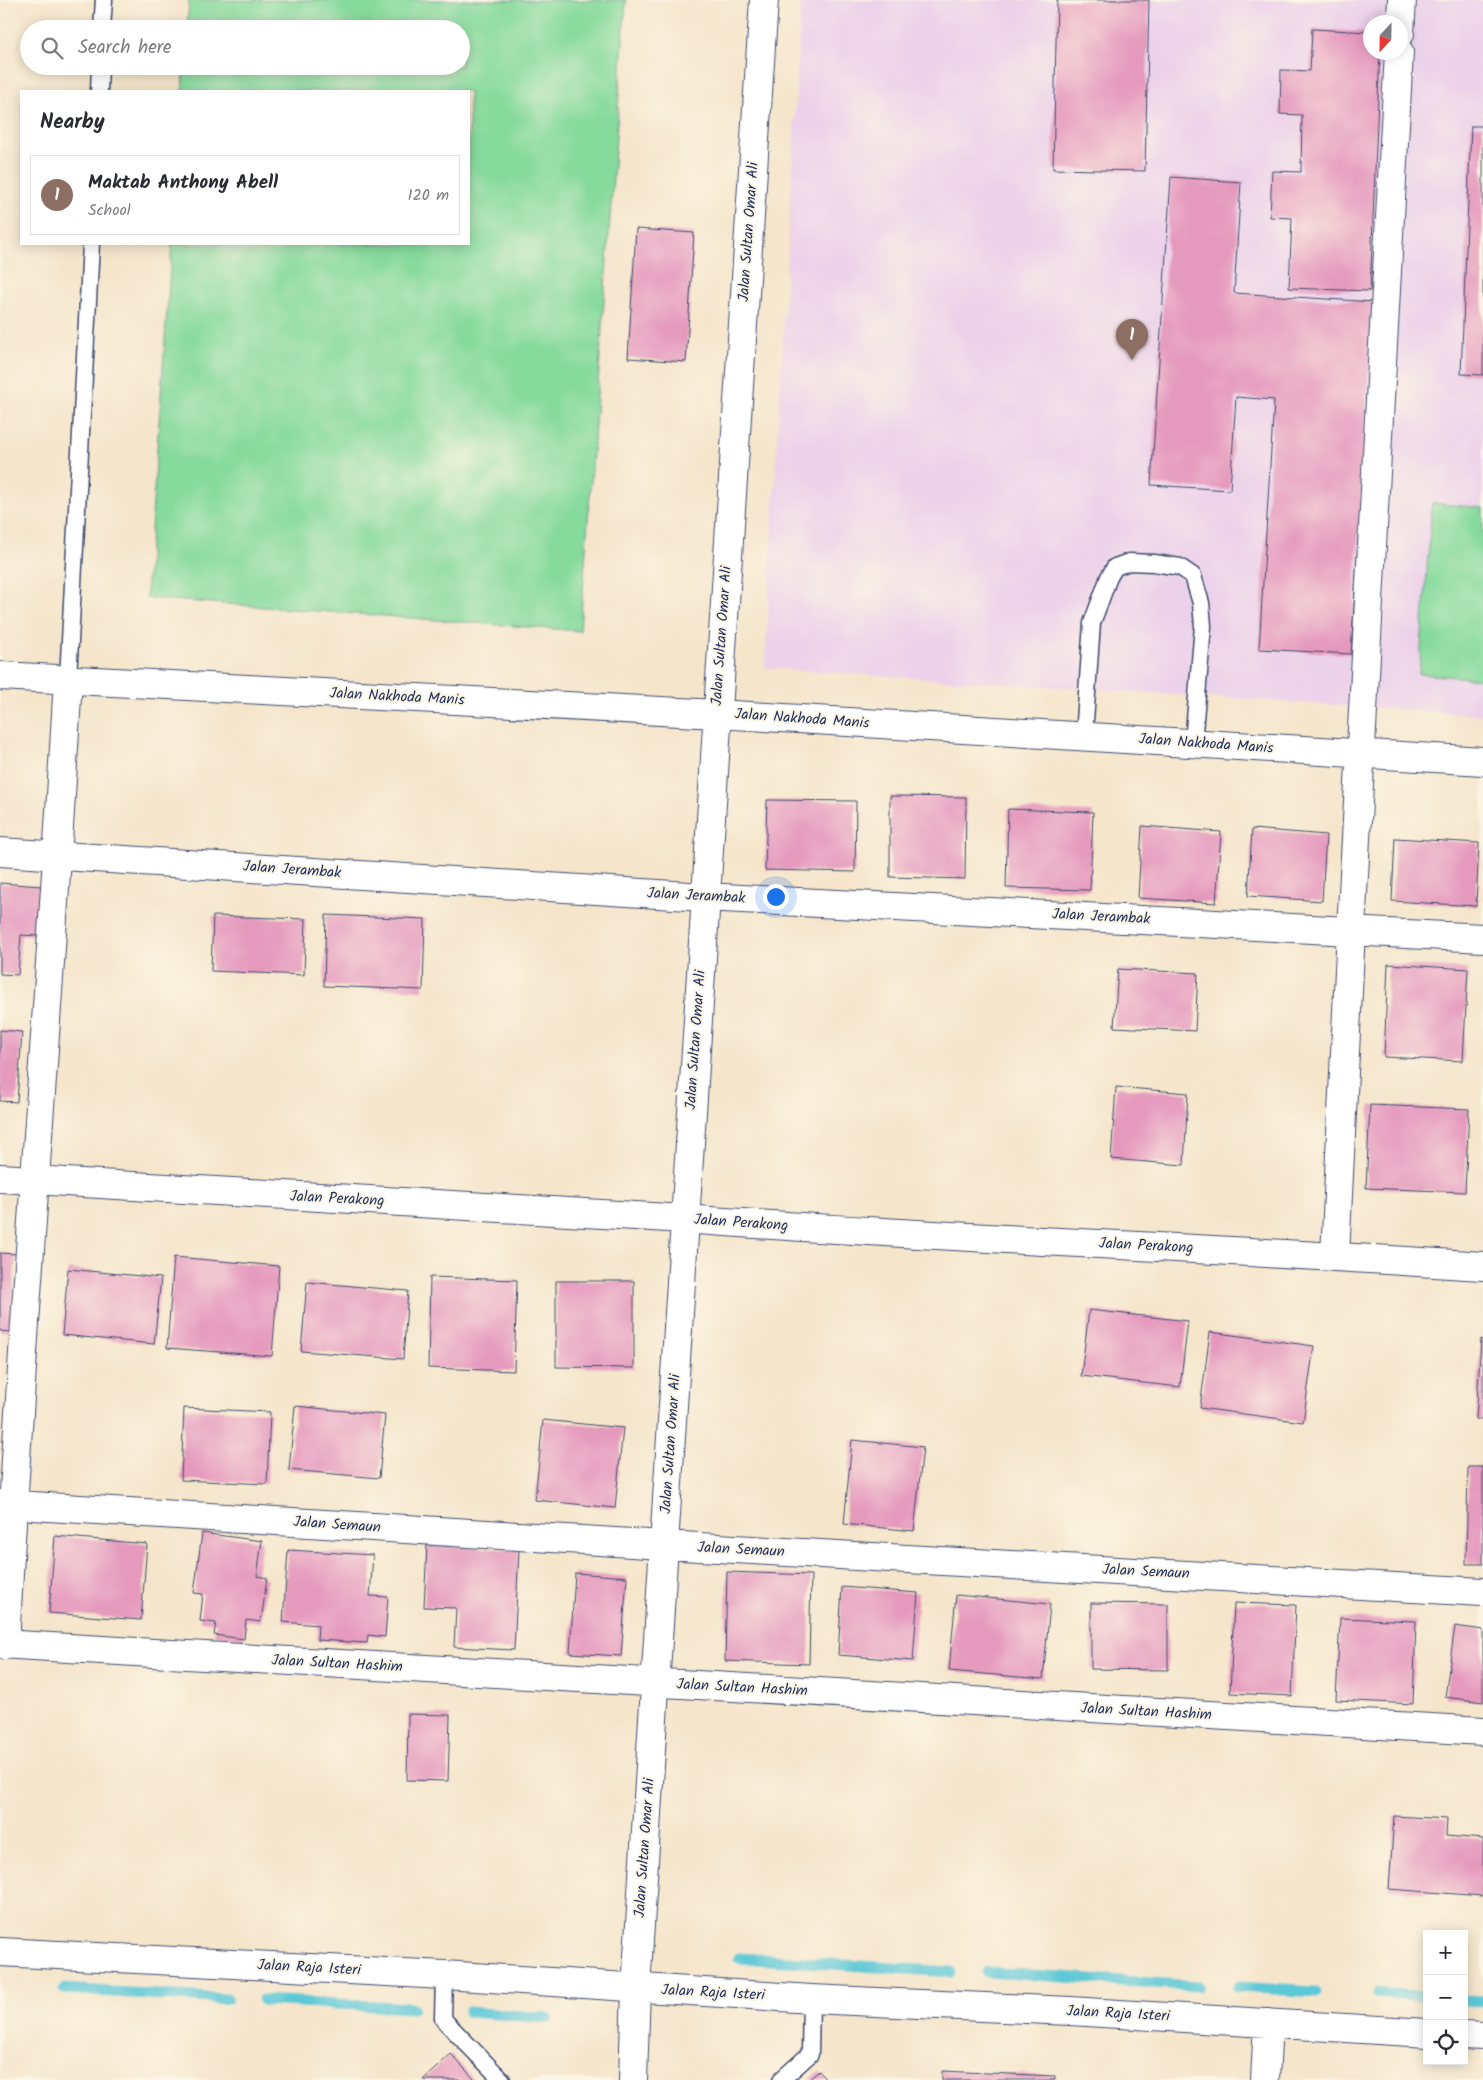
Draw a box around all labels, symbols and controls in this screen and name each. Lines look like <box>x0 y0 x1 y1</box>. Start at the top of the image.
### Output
north arrow <box>1363 15 1408 60</box>
search box <box>20 20 470 75</box>
text: Search here <box>78 33 172 63</box>
icon: search <box>38 34 66 62</box>
text: Nearby <box>40 106 105 139</box>
street label: Jalan Sultan Omar Ali <box>732 160 766 303</box>
text: Maktab Anthony Abell <box>88 168 278 198</box>
text: 1 <box>55 183 59 208</box>
text: 120 m <box>408 183 449 208</box>
text: School <box>88 198 131 223</box>
pin: 1 <box>1116 319 1148 360</box>
street label: Jalan Sultan Omar Ali <box>705 564 739 707</box>
street label: Jalan Nakhoda Manis <box>329 681 466 713</box>
street label: Jalan Nakhoda Manis <box>734 702 871 736</box>
street label: Jalan Nakhoda Manis <box>1138 727 1275 761</box>
street label: Jalan Jerambak <box>242 855 343 885</box>
street label: Jalan Jerambak <box>646 881 747 911</box>
your location <box>763 884 789 910</box>
street label: Jalan Jerambak <box>1051 902 1152 932</box>
street label: Jalan Sultan Omar Ali <box>679 968 713 1111</box>
street label: Jalan Perakong <box>289 1185 385 1213</box>
street label: Jalan Perakong <box>693 1208 789 1238</box>
street label: Jalan Perakong <box>1098 1232 1194 1260</box>
street label: Jalan Sultan Omar Ali <box>654 1372 688 1515</box>
street label: Jalan Semaun <box>292 1510 382 1540</box>
street label: Jalan Semaun <box>697 1536 785 1564</box>
street label: Jalan Semaun <box>1102 1558 1190 1586</box>
street label: Jalan Sultan Hashim <box>271 1649 403 1679</box>
street label: Jalan Sultan Hashim <box>676 1673 808 1703</box>
street label: Jalan Sultan Hashim <box>1080 1697 1212 1727</box>
street label: Jalan Sultan Omar Ali <box>628 1776 662 1919</box>
map controls <box>1423 1930 1468 2065</box>
button: + <box>1423 1930 1468 1975</box>
street label: Jalan Raja Isteri <box>257 1953 363 1983</box>
button: − <box>1423 1975 1468 2020</box>
street label: Jalan Raja Isteri <box>661 1978 767 2008</box>
street label: Jalan Raja Isteri <box>1066 1999 1172 2029</box>
button: locate <box>1423 2020 1468 2065</box>

